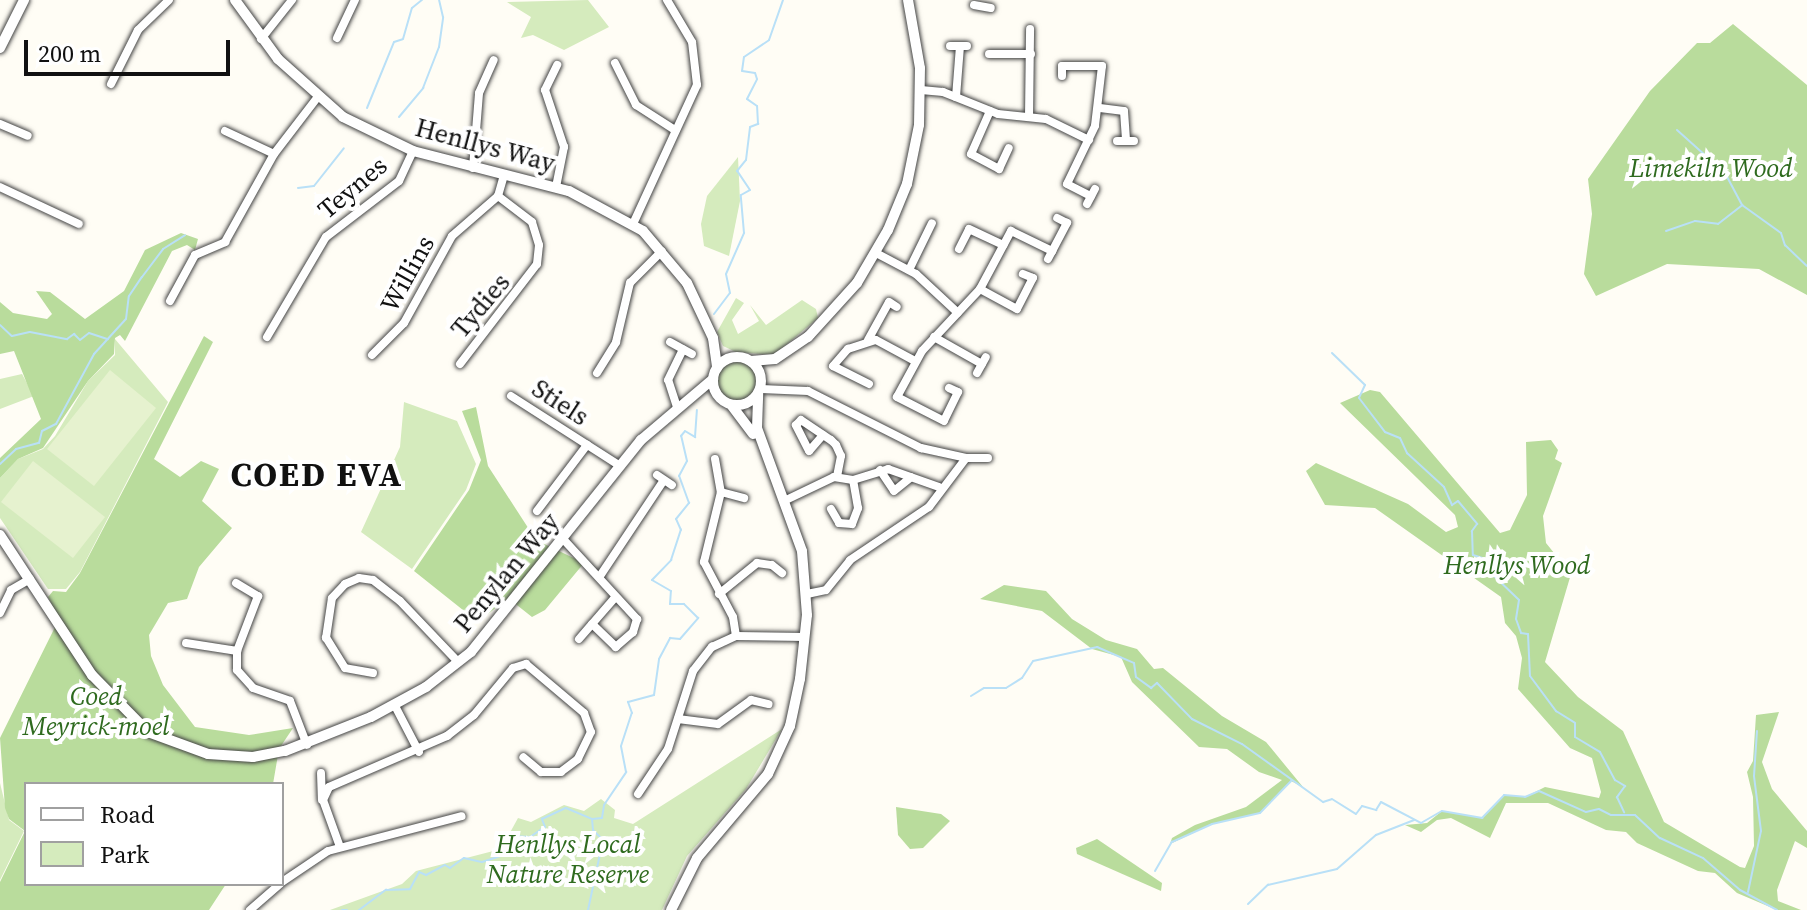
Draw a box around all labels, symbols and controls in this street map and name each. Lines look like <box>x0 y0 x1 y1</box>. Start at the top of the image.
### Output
scale bar <box>28 24 234 74</box>
text: 200 m <box>38 37 101 70</box>
street label: Henllys Way <box>411 112 559 180</box>
street label: Teynes <box>312 150 394 226</box>
park label: Limekiln Wood <box>1629 153 1793 185</box>
street label: Willins <box>374 230 442 318</box>
street label: Tydies <box>445 267 517 345</box>
street label: Stiels <box>526 373 594 433</box>
district label: COED EVA <box>230 455 404 495</box>
street label: Penylan Way <box>448 506 566 640</box>
park label: Henllys Wood <box>1443 550 1591 582</box>
park label: Coed Meyrick-moel <box>23 681 169 742</box>
legend <box>24 782 284 886</box>
text: Road <box>100 798 154 831</box>
park label: Henllys Local Nature Reserve <box>487 829 649 890</box>
text: Park <box>100 838 149 871</box>

